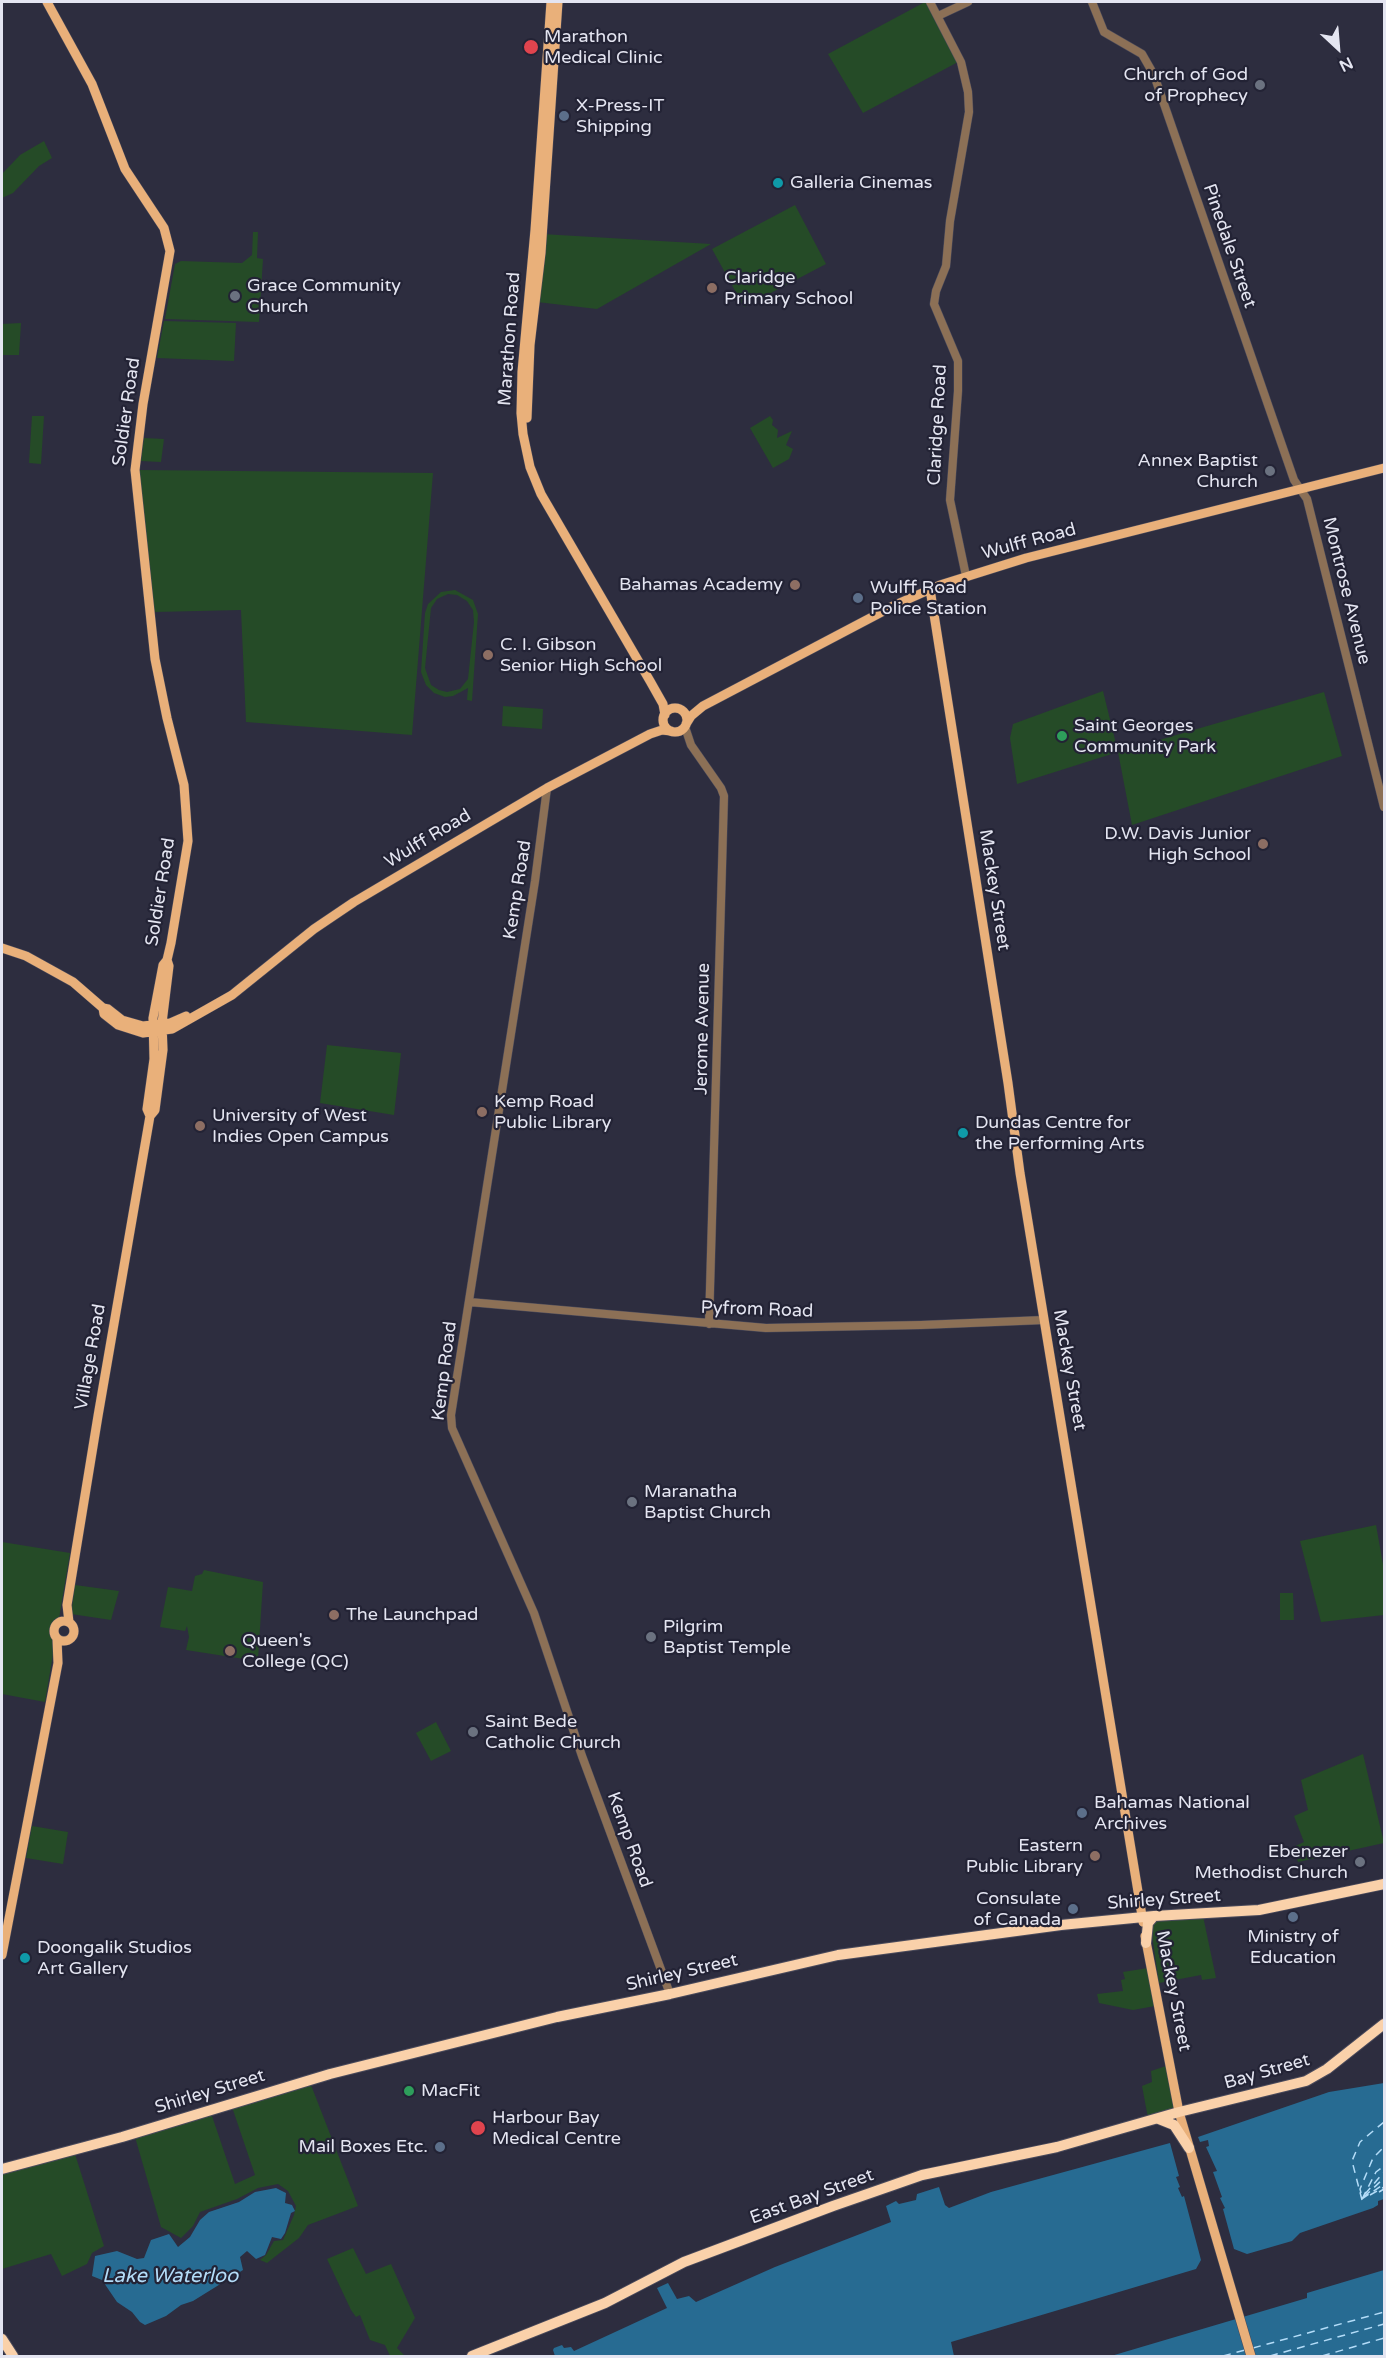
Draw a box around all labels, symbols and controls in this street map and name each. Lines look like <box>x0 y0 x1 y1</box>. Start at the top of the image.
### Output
north arrow <box>1308 18 1368 78</box>
place label: Marathon Medical Clinic <box>544 26 663 68</box>
marker: Marathon Medical Clinic <box>522 38 540 56</box>
text: N <box>1336 52 1356 76</box>
place label: Church of God of Prophecy <box>1123 64 1248 106</box>
marker: Church of God of Prophecy <box>1253 78 1267 92</box>
place label: X-Press-IT Shipping <box>576 95 664 138</box>
marker: X-Press-IT Shipping <box>557 109 571 123</box>
place label: Galleria Cinemas <box>790 172 932 194</box>
marker: Galleria Cinemas <box>771 176 785 190</box>
street label: Pinedale Street <box>1198 181 1260 311</box>
place label: Claridge Primary School <box>724 267 853 310</box>
street label: Marathon Road <box>495 271 525 407</box>
place label: Grace Community Church <box>247 275 401 318</box>
marker: Claridge Primary School <box>705 281 719 295</box>
marker: Grace Community Church <box>228 289 242 303</box>
street label: Soldier Road <box>109 356 145 468</box>
street label: Claridge Road <box>924 364 952 486</box>
place label: Annex Baptist Church <box>1138 450 1258 492</box>
marker: Annex Baptist Church <box>1263 464 1277 478</box>
street label: Montrose Avenue <box>1317 515 1375 667</box>
street label: Wulff Road <box>979 519 1079 565</box>
place label: Bahamas Academy <box>619 574 783 596</box>
place label: Wulff Road Police Station <box>870 577 987 620</box>
marker: Bahamas Academy <box>788 578 802 592</box>
marker: Wulff Road Police Station <box>851 591 865 605</box>
place label: C. I. Gibson Senior High School <box>500 634 662 676</box>
marker: C. I. Gibson Senior High School <box>481 648 495 662</box>
place label: Saint Georges Community Park <box>1074 715 1216 758</box>
marker: Saint Georges Community Park <box>1055 729 1069 743</box>
street label: Wulff Road <box>381 805 475 873</box>
place label: D.W. Davis Junior High School <box>1104 823 1251 866</box>
street label: Mackey Street <box>974 828 1014 952</box>
street label: Soldier Road <box>142 836 180 948</box>
marker: D.W. Davis Junior High School <box>1256 837 1270 851</box>
street label: Kemp Road <box>500 839 536 941</box>
street label: Jerome Avenue <box>691 963 715 1095</box>
place label: Kemp Road Public Library <box>494 1091 611 1134</box>
place label: University of West Indies Open Campus <box>212 1105 389 1148</box>
marker: Kemp Road Public Library <box>475 1105 489 1119</box>
place label: Dundas Centre for the Performing Arts <box>975 1112 1145 1154</box>
marker: University of West Indies Open Campus <box>193 1119 207 1133</box>
marker: Dundas Centre for the Performing Arts <box>956 1126 970 1140</box>
street label: Pyfrom Road <box>700 1297 814 1323</box>
street label: Village Road <box>71 1302 111 1412</box>
street label: Mackey Street <box>1048 1308 1090 1432</box>
street label: Kemp Road <box>428 1320 462 1422</box>
place label: Maranatha Baptist Church <box>644 1481 771 1524</box>
marker: Maranatha Baptist Church <box>625 1495 639 1509</box>
place label: The Launchpad <box>346 1604 478 1626</box>
marker: The Launchpad <box>327 1608 341 1622</box>
place label: Pilgrim Baptist Temple <box>663 1616 791 1658</box>
place label: Queen's College (QC) <box>242 1630 349 1672</box>
marker: Pilgrim Baptist Temple <box>644 1630 658 1644</box>
marker: Queen's College (QC) <box>223 1644 237 1658</box>
place label: Saint Bede Catholic Church <box>485 1711 621 1754</box>
marker: Saint Bede Catholic Church <box>466 1725 480 1739</box>
street label: Kemp Road <box>602 1789 656 1891</box>
place label: Bahamas National Archives <box>1094 1792 1250 1834</box>
marker: Bahamas National Archives <box>1075 1806 1089 1820</box>
place label: Eastern Public Library <box>966 1835 1083 1878</box>
place label: Ebenezer Methodist Church <box>1194 1841 1348 1884</box>
marker: Eastern Public Library <box>1088 1849 1102 1863</box>
marker: Ebenezer Methodist Church <box>1353 1855 1367 1869</box>
street label: Shirley Street <box>1107 1885 1221 1915</box>
place label: Consulate of Canada <box>973 1888 1061 1930</box>
marker: Consulate of Canada <box>1066 1902 1080 1916</box>
marker: Ministry of Education <box>1286 1910 1300 1924</box>
place label: Ministry of Education <box>1247 1926 1339 1968</box>
street label: Mackey Street <box>1151 1929 1195 2053</box>
place label: Doongalik Studios Art Gallery <box>37 1937 192 1980</box>
street label: Shirley Street <box>624 1950 740 1996</box>
marker: Doongalik Studios Art Gallery <box>18 1951 32 1965</box>
street label: Bay Street <box>1222 2049 1312 2095</box>
street label: Shirley Street <box>152 2065 268 2119</box>
place label: MacFit <box>421 2080 480 2102</box>
marker: MacFit <box>402 2084 416 2098</box>
place label: Harbour Bay Medical Centre <box>492 2107 621 2150</box>
marker: Harbour Bay Medical Centre <box>469 2119 487 2137</box>
place label: Mail Boxes Etc. <box>299 2136 428 2158</box>
marker: Mail Boxes Etc. <box>433 2140 447 2154</box>
street label: East Bay Street <box>747 2165 877 2229</box>
water label: Lake Waterloo <box>102 2265 238 2289</box>

